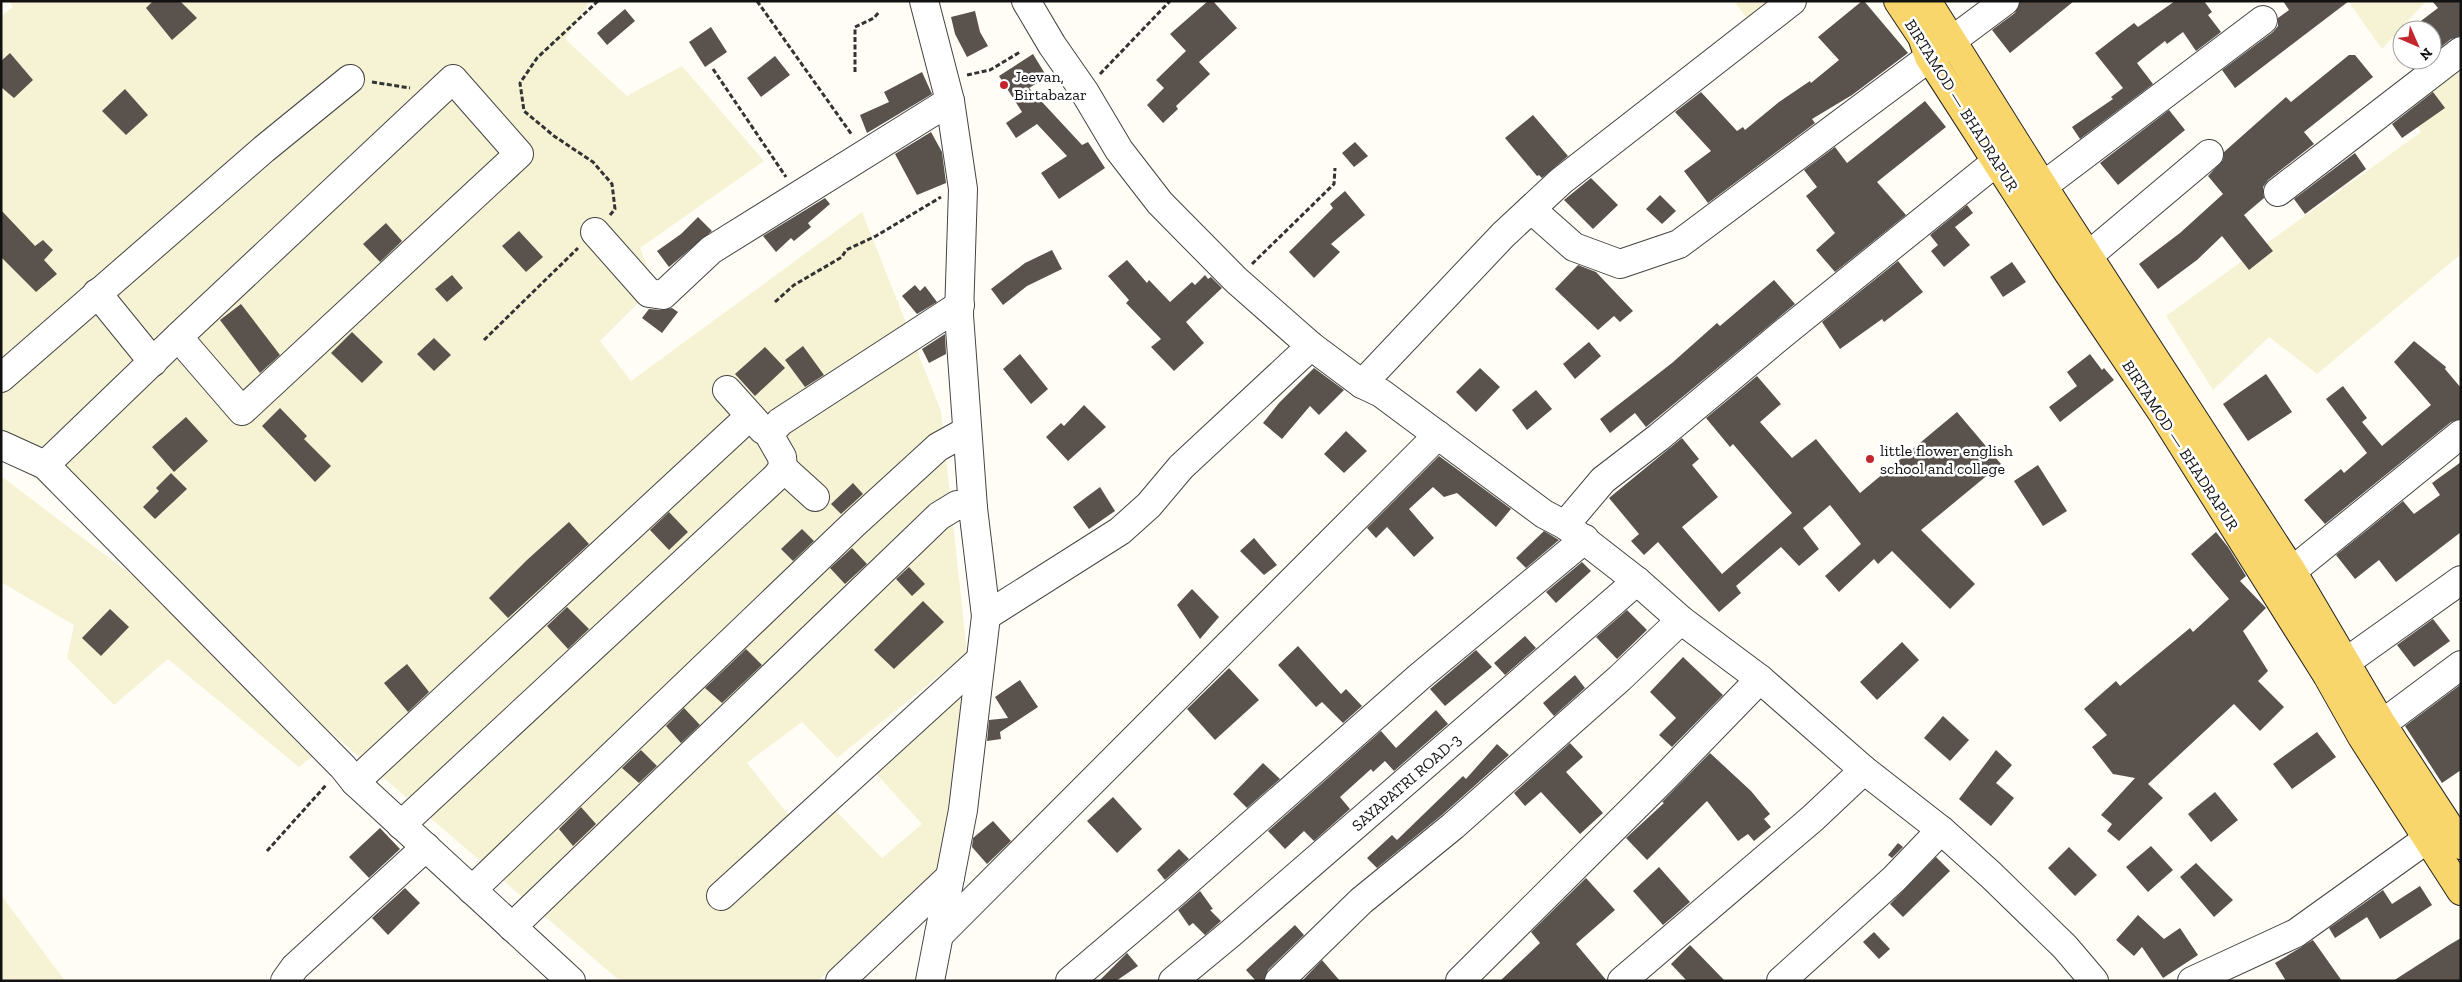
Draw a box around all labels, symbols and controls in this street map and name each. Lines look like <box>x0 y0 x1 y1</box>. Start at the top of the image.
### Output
street label: BIRTAMOD — BHADRAPUR <box>1901 16 2022 195</box>
north arrow <box>2392 20 2442 70</box>
text: N <box>2416 44 2436 64</box>
place label: Jeevan, Birtabazar <box>1014 67 1087 104</box>
marker: Jeevan, Birtabazar <box>998 79 1010 91</box>
street label: BIRTAMOD — BHADRAPUR <box>2118 357 2243 534</box>
place label: little flower english school and college <box>1880 441 2013 478</box>
marker: little flower english school and college <box>1864 453 1876 465</box>
street label: SAYAPATRI ROAD-3 <box>1348 730 1465 835</box>

